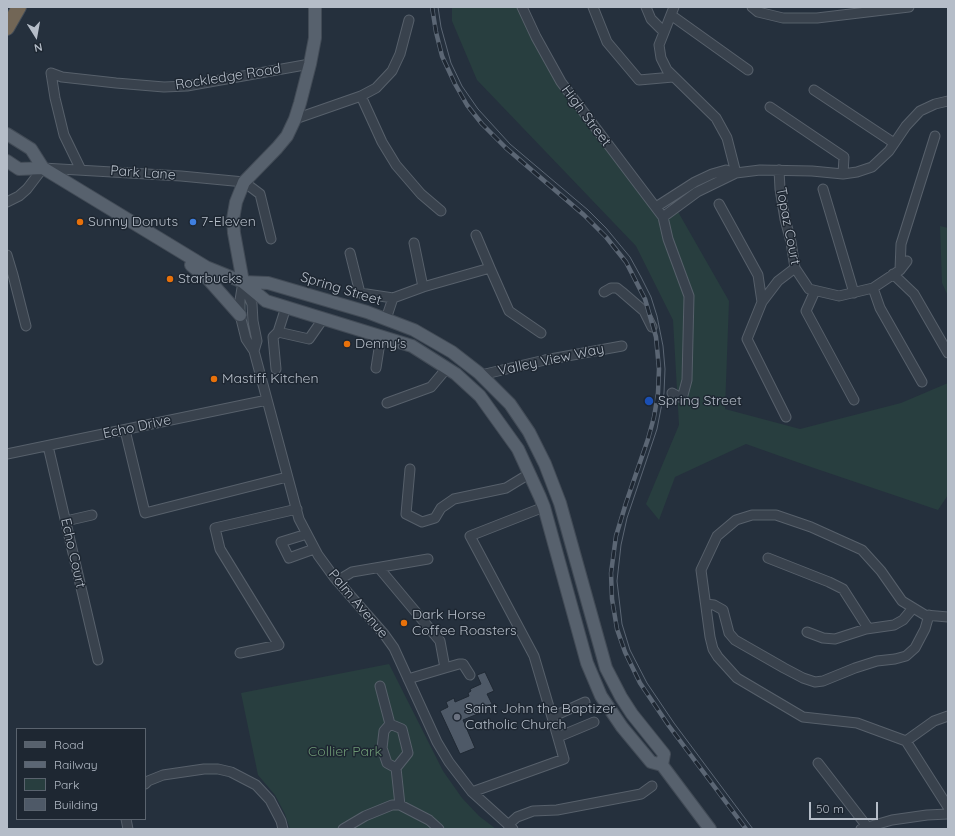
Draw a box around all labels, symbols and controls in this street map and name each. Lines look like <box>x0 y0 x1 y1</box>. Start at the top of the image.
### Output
north arrow <box>16 16 56 56</box>
text: N <box>33 40 44 55</box>
street label: Rockledge Road <box>174 60 282 94</box>
street label: High Street <box>558 82 614 150</box>
street label: Park Lane <box>110 162 176 184</box>
street label: Topaz Court <box>772 186 804 266</box>
place label: Sunny Donuts <box>88 214 178 230</box>
place label: 7-Eleven <box>201 214 256 230</box>
marker: Sunny Donuts <box>75 217 85 227</box>
marker: 7-Eleven <box>188 217 198 227</box>
street label: Spring Street <box>299 269 383 309</box>
place label: Starbucks <box>178 271 242 287</box>
marker: Starbucks <box>165 274 175 284</box>
place label: Denny's <box>355 336 406 352</box>
marker: Denny's <box>342 339 352 349</box>
street label: Valley View Way <box>496 341 606 379</box>
place label: Mastiff Kitchen <box>222 371 319 387</box>
marker: Mastiff Kitchen <box>209 374 219 384</box>
place label: Spring Street <box>658 393 742 409</box>
marker: Spring Street <box>643 395 655 407</box>
street label: Echo Drive <box>101 412 173 442</box>
street label: Echo Court <box>57 516 89 590</box>
street label: Palm Avenue <box>324 566 392 642</box>
place label: Dark Horse Coffee Roasters <box>412 607 517 640</box>
marker: Dark Horse Coffee Roasters <box>399 618 409 628</box>
place label: Saint John the Baptizer Catholic Church <box>465 701 615 734</box>
marker: Saint John the Baptizer Catholic Church <box>452 712 462 722</box>
legend <box>16 728 146 820</box>
text: Road <box>54 737 84 752</box>
park label: Collier Park <box>308 744 382 760</box>
text: Railway <box>54 757 98 772</box>
text: Park <box>54 777 79 792</box>
scale bar <box>811 794 880 820</box>
text: Building <box>54 797 98 812</box>
text: 50 m <box>816 801 844 816</box>

